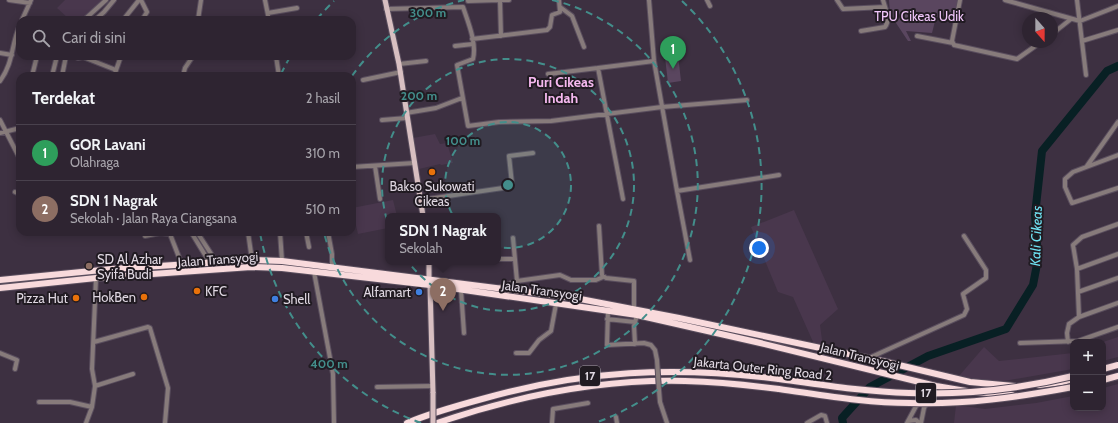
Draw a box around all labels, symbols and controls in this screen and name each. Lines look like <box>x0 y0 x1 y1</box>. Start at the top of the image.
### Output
text: 300 m <box>410 5 446 20</box>
park label: TPU Cikeas Udik <box>874 8 964 24</box>
north arrow <box>1022 12 1058 48</box>
search box <box>16 16 356 60</box>
icon: search <box>30 27 52 49</box>
text: Cari di sini <box>62 29 126 47</box>
pin: 1 <box>660 36 686 69</box>
district label: Puri Cikeas Indah <box>528 73 594 107</box>
text: Terdekat <box>32 88 95 108</box>
text: 200 m <box>401 88 437 103</box>
text: 2 hasil <box>306 90 340 106</box>
text: 100 m <box>446 133 480 148</box>
text: GOR Lavani <box>70 136 146 154</box>
text: 1 <box>43 145 47 161</box>
text: 310 m <box>305 145 340 161</box>
text: Olahraga <box>70 154 119 170</box>
marker: Bakso Sukowati Cikeas <box>427 167 437 177</box>
place label: Bakso Sukowati Cikeas <box>390 178 474 209</box>
centre of rings <box>501 178 515 192</box>
text: SDN 1 Nagrak <box>70 192 157 210</box>
text: 2 <box>42 201 48 217</box>
text: 510 m <box>305 201 340 217</box>
water label: Kali Cikeas <box>1026 205 1046 267</box>
text: Sekolah · Jalan Raya Ciangsana <box>70 210 237 226</box>
popup <box>385 213 501 265</box>
text: SDN 1 Nagrak <box>399 222 487 240</box>
your location <box>749 238 769 258</box>
text: Sekolah <box>399 240 443 256</box>
street label: Jalan Transyogi <box>176 248 259 270</box>
place label: SD Al Azhar Syifa Budi <box>97 251 163 282</box>
marker: SD Al Azhar Syifa Budi <box>84 261 94 271</box>
street label: Jalan Transyogi <box>500 276 583 304</box>
pin: 2 <box>430 278 456 311</box>
place label: KFC <box>205 283 227 299</box>
place label: Alfamart <box>363 284 412 300</box>
marker: KFC <box>192 286 202 296</box>
marker: Alfamart <box>414 287 424 297</box>
place label: HokBen <box>92 289 136 305</box>
place label: Pizza Hut <box>16 290 69 306</box>
place label: Shell <box>283 291 310 307</box>
marker: HokBen <box>139 292 149 302</box>
marker: Pizza Hut <box>71 293 81 303</box>
marker: Shell <box>270 294 280 304</box>
street label: Jalan Transyogi <box>818 338 901 374</box>
map controls <box>1070 339 1106 411</box>
button: + <box>1070 339 1106 375</box>
street label: Jakarta Outer Ring Road 2 <box>692 353 833 383</box>
text: 400 m <box>310 356 348 371</box>
road number: 17 <box>580 366 600 386</box>
button: − <box>1070 375 1106 411</box>
road number: 17 <box>916 383 936 403</box>

